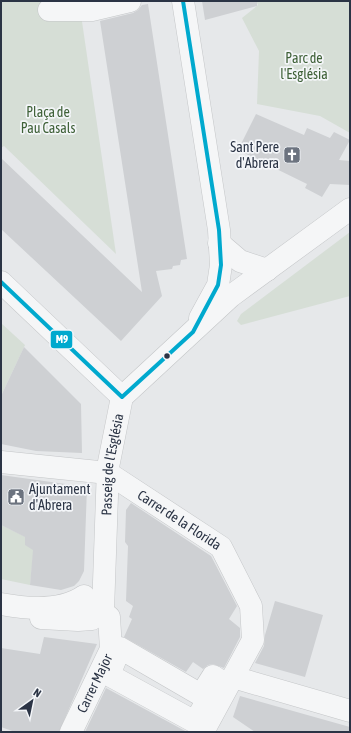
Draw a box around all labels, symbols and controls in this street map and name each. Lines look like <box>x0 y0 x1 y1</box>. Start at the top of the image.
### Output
park label: Parc de l'Església <box>280 50 328 82</box>
park label: Plaça de Pau Casals <box>21 104 75 136</box>
place label: Sant Pere d'Abrera <box>230 139 279 171</box>
church icon: Sant Pere d'Abrera <box>282 145 302 165</box>
line badge: M9 <box>50 330 73 349</box>
text: M9 <box>56 333 68 345</box>
unlabelled marker <box>162 351 172 361</box>
street label: Passeig de l'Església <box>98 412 127 516</box>
place label: Ajuntament d'Abrera <box>29 481 90 513</box>
public building icon: Ajuntament d'Abrera <box>6 487 26 507</box>
street label: Carrer de la Florida <box>135 487 224 553</box>
street label: Carrer Major <box>73 651 116 715</box>
north arrow <box>12 681 52 721</box>
text: N <box>31 686 43 699</box>

